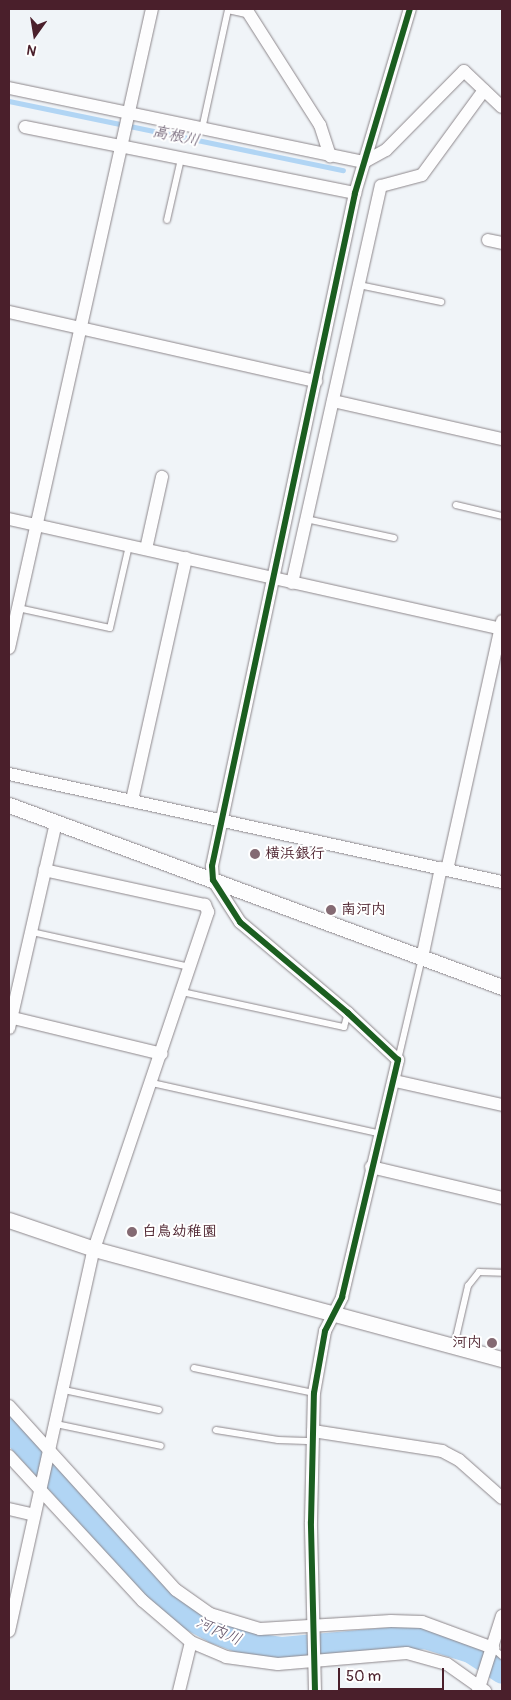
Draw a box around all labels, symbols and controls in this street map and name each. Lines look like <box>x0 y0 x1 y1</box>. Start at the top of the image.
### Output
north arrow <box>10 10 60 60</box>
text: N <box>25 41 38 59</box>
water label: 高根川 <box>151 122 201 150</box>
place label: 横浜銀行 <box>265 845 325 863</box>
marker: 横浜銀行 <box>249 848 261 860</box>
place label: 南河内 <box>341 901 386 919</box>
marker: 南河内 <box>325 904 337 916</box>
place label: 白鳥幼稚園 <box>142 1223 217 1241</box>
marker: 白鳥幼稚園 <box>126 1226 138 1238</box>
place label: 河内 <box>452 1334 482 1352</box>
marker: 河内 <box>486 1337 498 1349</box>
water label: 河内川 <box>193 1612 245 1650</box>
scale bar <box>341 1658 447 1690</box>
text: 50 m <box>346 1667 381 1686</box>

